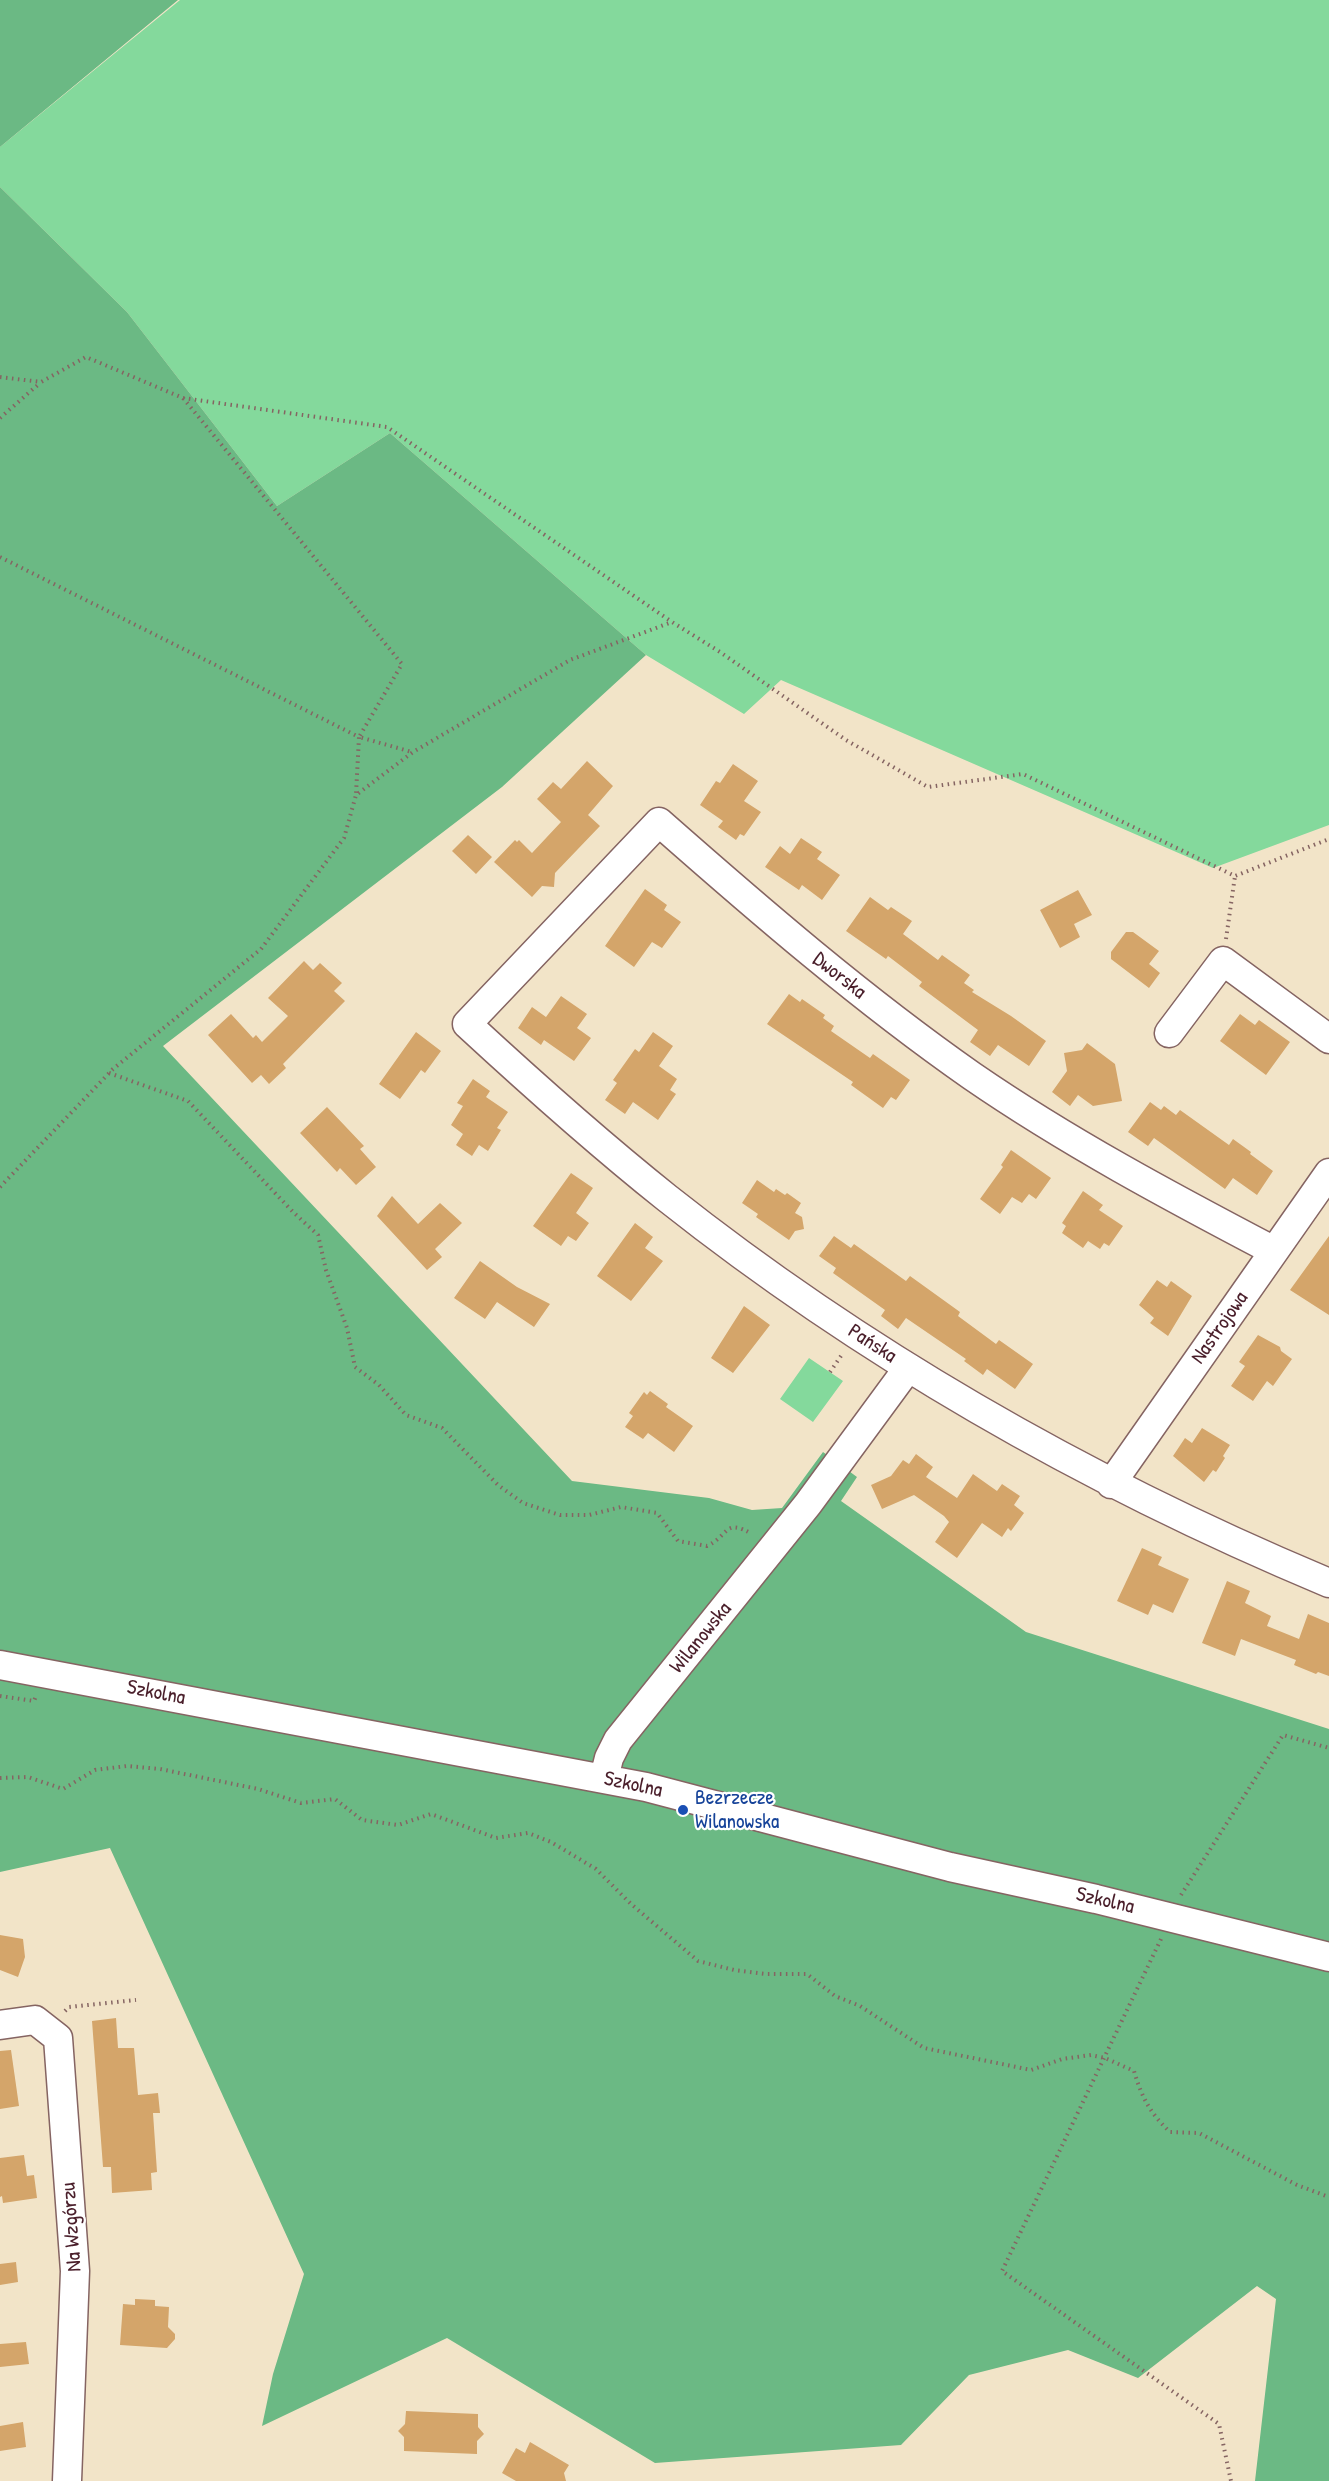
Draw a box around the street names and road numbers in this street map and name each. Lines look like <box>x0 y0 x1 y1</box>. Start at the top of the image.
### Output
street label: Dworska <box>807 947 871 1005</box>
street label: Nastrojowa <box>1186 1287 1254 1369</box>
street label: Pańska <box>843 1319 901 1369</box>
street label: Wilanowska <box>665 1597 737 1679</box>
street label: Szkolna <box>125 1675 187 1711</box>
street label: Szkolna <box>601 1767 665 1803</box>
street label: Szkolna <box>1073 1882 1137 1920</box>
street label: Na Wzgórzu <box>56 2182 88 2272</box>

